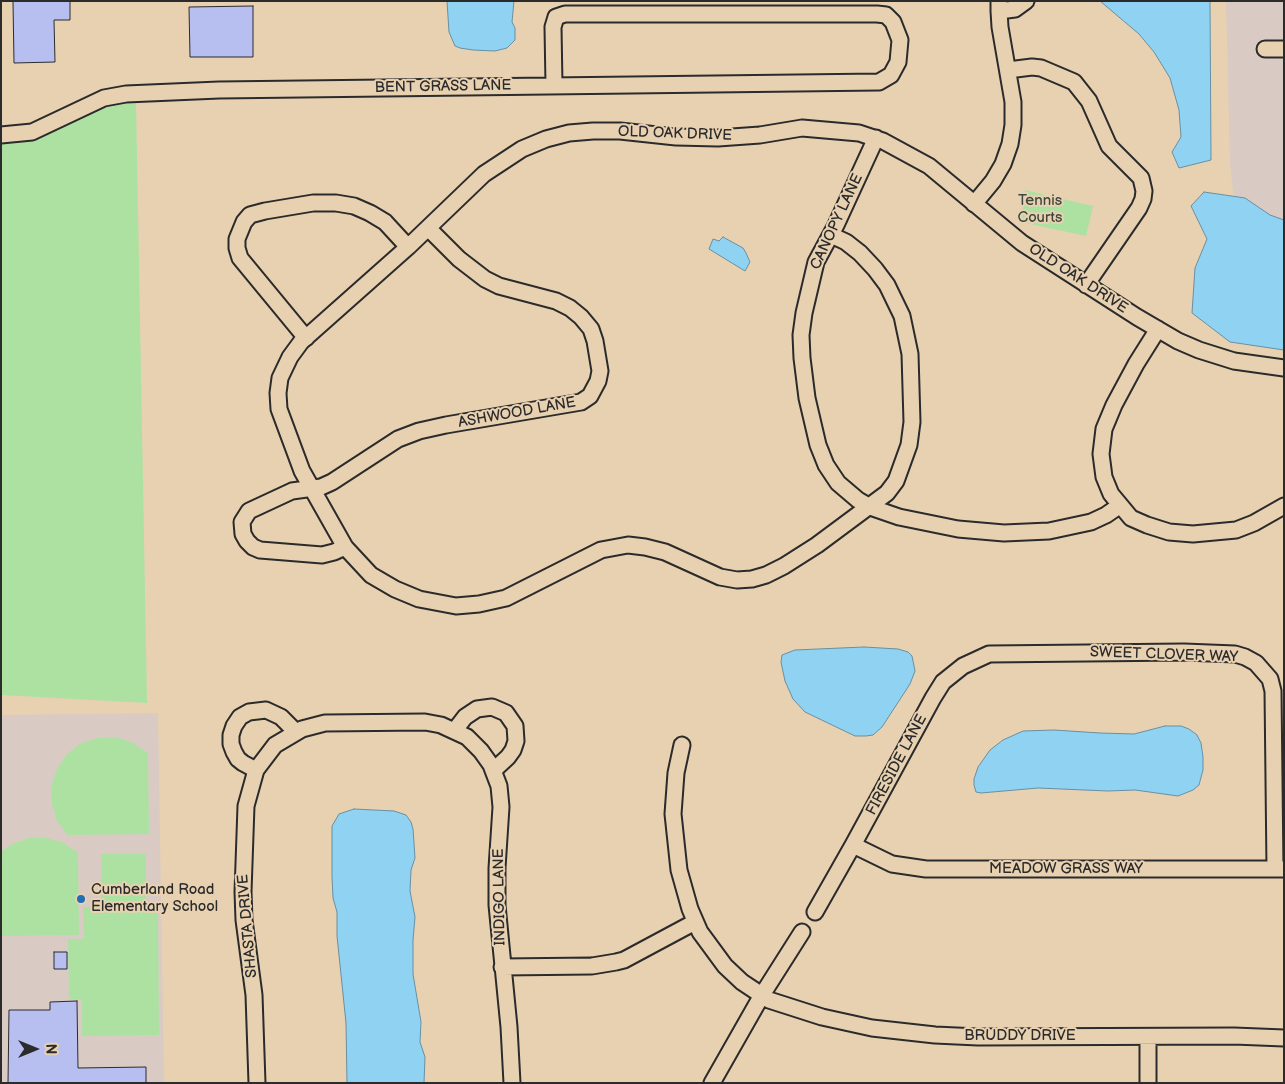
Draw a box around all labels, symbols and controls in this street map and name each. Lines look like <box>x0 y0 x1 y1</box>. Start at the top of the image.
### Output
street label: BENT GRASS LANE <box>374 77 512 97</box>
street label: OLD OAK DRIVE <box>618 123 732 145</box>
street label: CANOPY LANE <box>807 171 867 273</box>
park label: Tennis Courts <box>1018 192 1062 227</box>
street label: OLD OAK DRIVE <box>1025 240 1131 318</box>
street label: ASHWOOD LANE <box>457 394 577 432</box>
street label: SWEET CLOVER WAY <box>1090 643 1238 667</box>
street label: FIRESIDE LANE <box>863 711 931 819</box>
street label: INDIGO LANE <box>490 848 510 946</box>
street label: MEADOW GRASS WAY <box>989 860 1143 878</box>
street label: SHASTA DRIVE <box>234 873 262 979</box>
place label: Cumberland Road Elementary School <box>91 881 218 916</box>
marker: Cumberland Road Elementary School <box>75 893 87 905</box>
north arrow <box>10 1024 60 1074</box>
street label: BRUDDY DRIVE <box>964 1027 1076 1045</box>
text: N <box>42 1044 59 1054</box>

